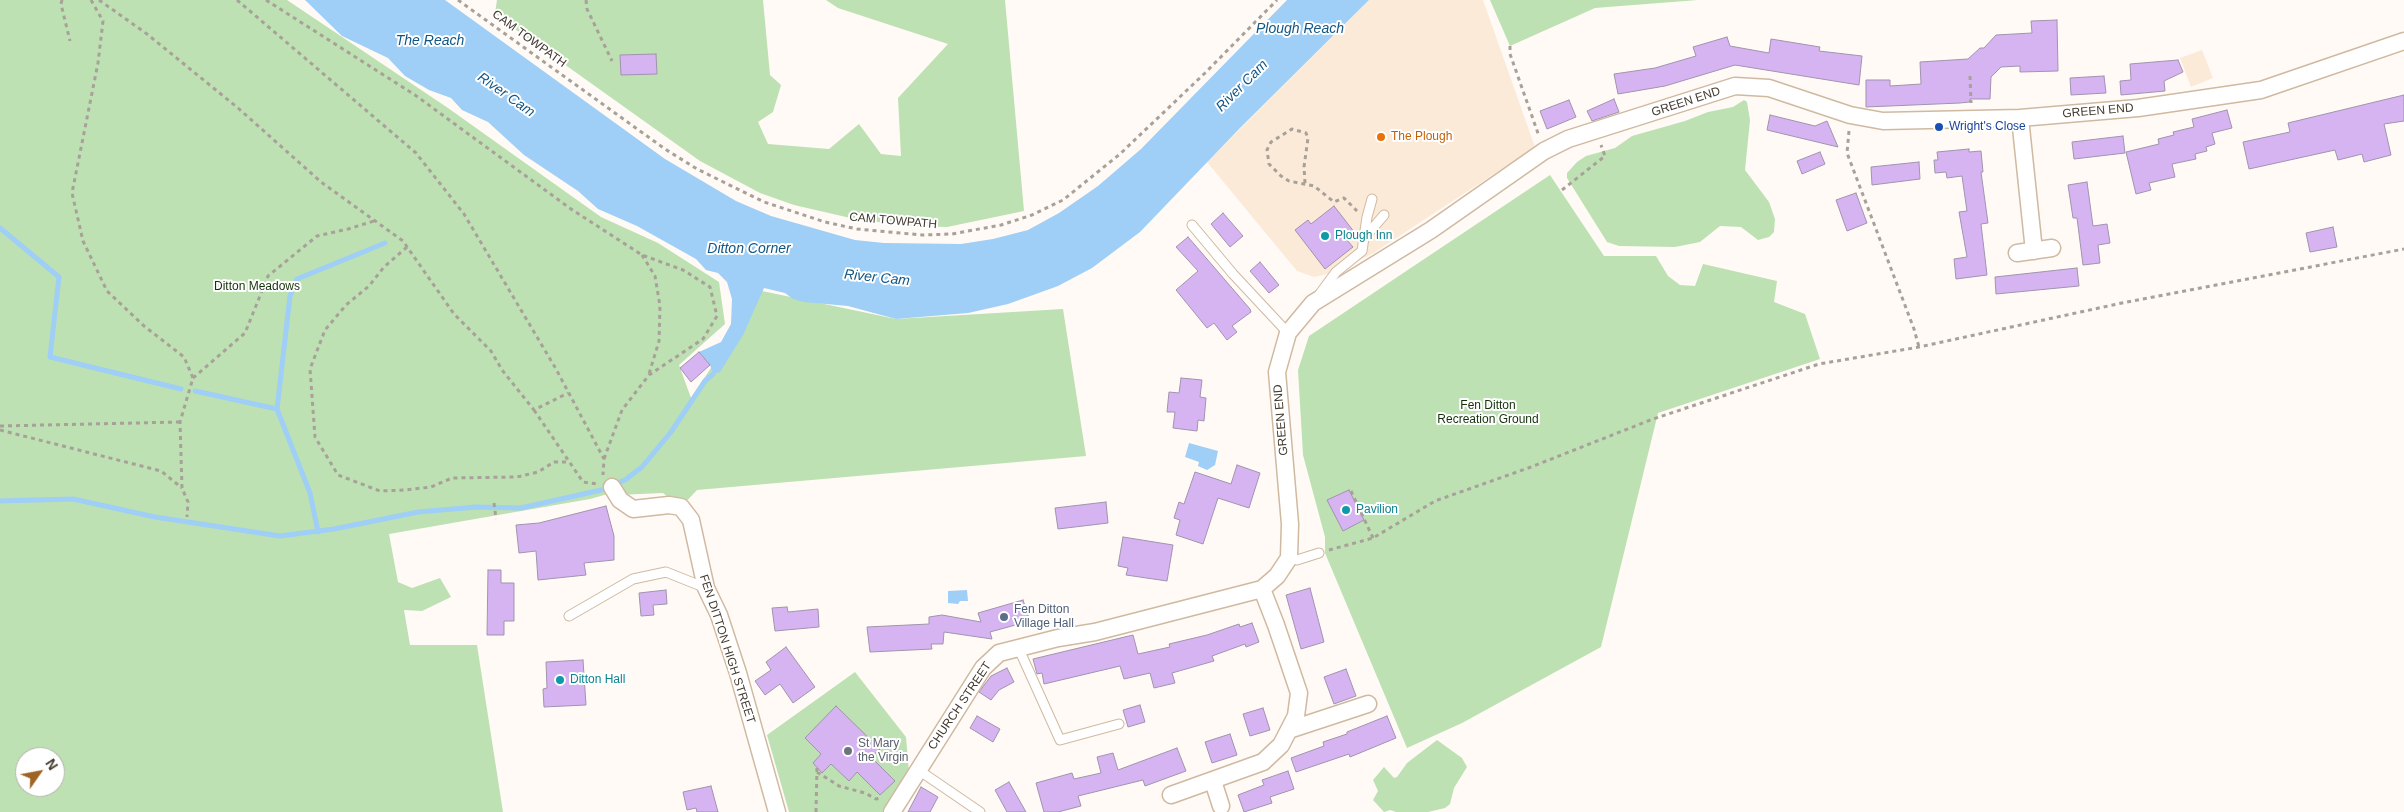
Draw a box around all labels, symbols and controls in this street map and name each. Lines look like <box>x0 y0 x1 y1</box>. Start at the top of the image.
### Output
street label: CAM TOWPATH <box>489 7 569 71</box>
water label: Plough Reach <box>1256 21 1344 37</box>
water label: The Reach <box>396 33 464 49</box>
water label: River Cam <box>1213 57 1271 115</box>
water label: River Cam <box>474 69 538 121</box>
street label: GREEN END <box>1650 84 1722 120</box>
street label: GREEN END <box>2062 101 2134 121</box>
place label: Wright's Close <box>1949 120 2026 134</box>
marker: Wright's Close <box>1933 121 1945 133</box>
place label: The Plough <box>1391 130 1452 144</box>
marker: The Plough <box>1375 131 1387 143</box>
street label: CAM TOWPATH <box>849 210 937 232</box>
place label: Plough Inn <box>1335 229 1392 243</box>
marker: Plough Inn <box>1319 230 1331 242</box>
water label: Ditton Corner <box>707 241 791 257</box>
water label: River Cam <box>843 266 911 290</box>
park label: Ditton Meadows <box>214 280 300 294</box>
street label: GREEN END <box>1271 384 1291 456</box>
park label: Fen Ditton Recreation Ground <box>1437 399 1539 427</box>
place label: Pavilion <box>1356 503 1398 517</box>
marker: Pavilion <box>1340 504 1352 516</box>
street label: FEN DITTON HIGH STREET <box>696 573 758 725</box>
place label: Fen Ditton Village Hall <box>1014 603 1074 631</box>
marker: Fen Ditton Village Hall <box>998 611 1010 623</box>
street label: CHURCH STREET <box>925 659 995 753</box>
place label: Ditton Hall <box>570 673 625 687</box>
marker: Ditton Hall <box>554 674 566 686</box>
place label: St Mary the Virgin <box>858 737 908 765</box>
marker: St Mary the Virgin <box>842 745 854 757</box>
north arrow <box>15 747 65 797</box>
text: N <box>42 756 61 773</box>

